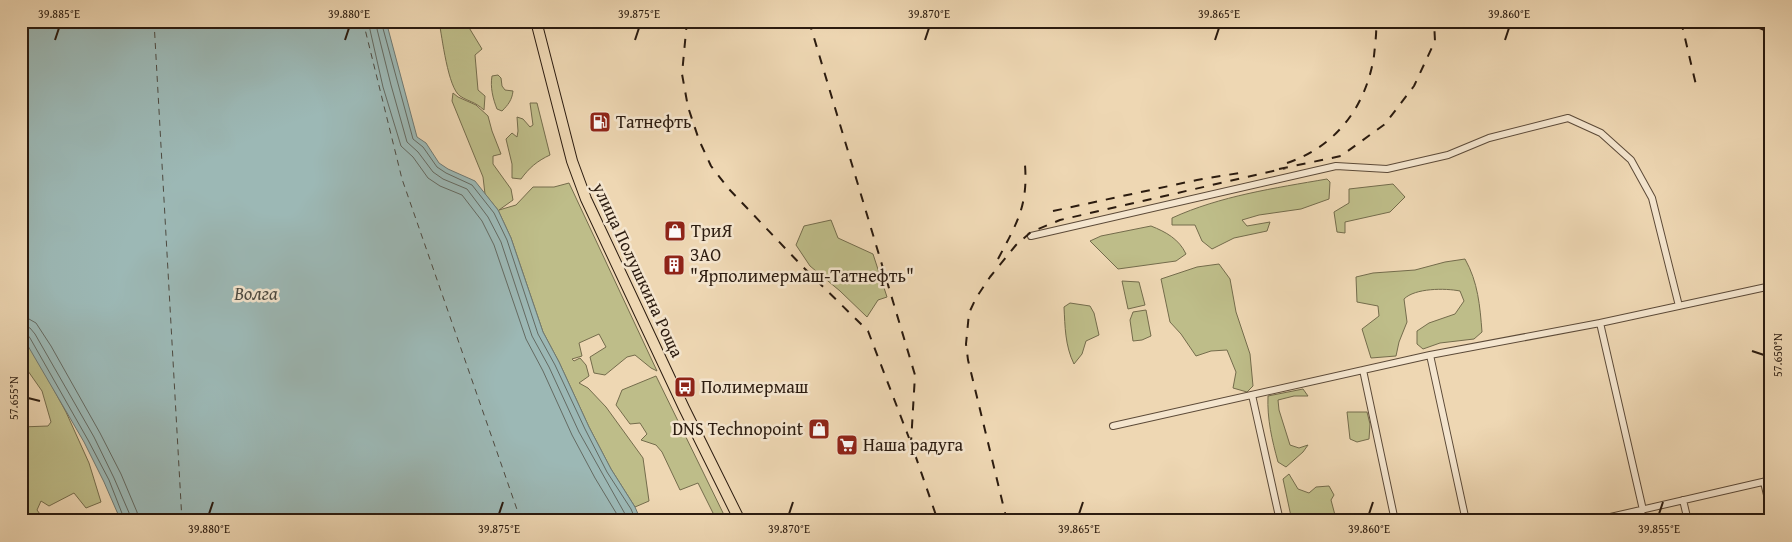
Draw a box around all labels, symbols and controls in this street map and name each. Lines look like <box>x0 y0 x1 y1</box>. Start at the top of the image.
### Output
text: 39.885°E <box>38 5 80 22</box>
text: 39.880°E <box>328 5 370 22</box>
text: 39.875°E <box>618 5 660 22</box>
text: 39.870°E <box>908 5 950 22</box>
text: 39.865°E <box>1198 5 1240 22</box>
text: 39.860°E <box>1488 5 1530 22</box>
place label: Татнефть <box>616 108 692 135</box>
fuel station icon: Татнефть <box>588 110 612 134</box>
street label: улица Полушкина Роща <box>586 177 691 362</box>
place label: ТриЯ <box>691 217 733 244</box>
shop icon: ТриЯ <box>663 219 687 243</box>
place label: ЗАО "Ярполимермаш-Татнефть" <box>690 241 914 289</box>
building icon: ЗАО "Ярполимермаш-Татнефть" <box>662 253 686 277</box>
water label: Волга <box>233 279 278 307</box>
text: 57.650°N <box>1769 333 1786 377</box>
place label: Полимермаш <box>701 373 809 400</box>
bus stop icon: Полимермаш <box>673 375 697 399</box>
text: 57.655°N <box>5 376 22 420</box>
place label: DNS Technopoint <box>672 415 804 442</box>
shop icon: DNS Technopoint <box>807 417 831 441</box>
place label: Наша радуга <box>863 431 964 458</box>
supermarket icon: Наша радуга <box>835 433 859 457</box>
text: 39.880°E <box>188 520 230 537</box>
text: 39.875°E <box>478 520 520 537</box>
text: 39.870°E <box>768 520 810 537</box>
text: 39.865°E <box>1058 520 1100 537</box>
text: 39.860°E <box>1348 520 1390 537</box>
text: 39.855°E <box>1638 520 1680 537</box>

